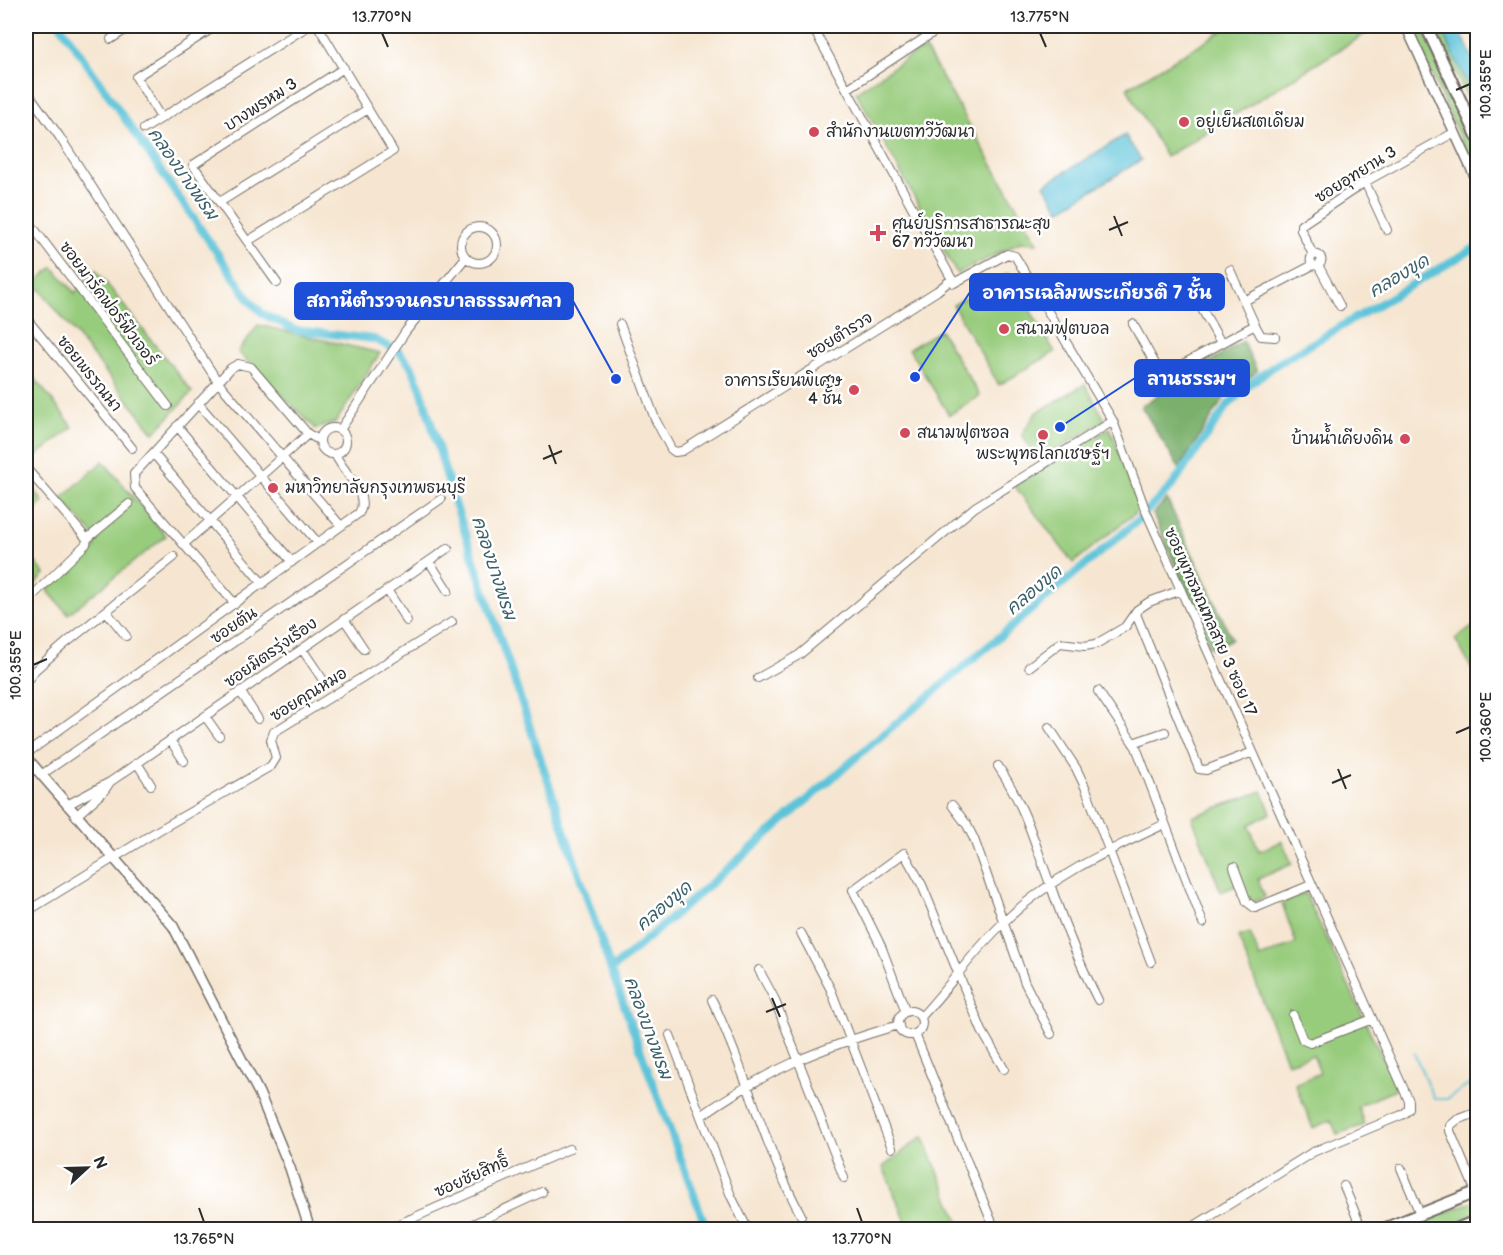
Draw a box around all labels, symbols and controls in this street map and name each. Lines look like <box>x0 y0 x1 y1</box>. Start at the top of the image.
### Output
text: 13.770°N <box>352 8 412 27</box>
text: 13.775°N <box>1010 8 1070 27</box>
text: 100.355°E <box>1477 49 1496 119</box>
street label: บางพรหม 3 <box>221 74 301 136</box>
place label: อยู่เย็นสเตเดียม <box>1196 110 1305 134</box>
marker: อยู่เย็นสเตเดียม <box>1177 115 1191 129</box>
place label: สำนักงานเขตทวีวัฒนา <box>826 121 975 142</box>
water label: คลองบางพรม <box>143 124 224 226</box>
marker: สำนักงานเขตทวีวัฒนา <box>807 125 821 139</box>
street label: ซอยอุทยาน 3 <box>1312 142 1401 209</box>
place label: ศูนย์บริการสาธารณะสุข 67 ทวีวัฒนา <box>892 212 1050 252</box>
marker: ศูนย์บริการสาธารณะสุข 67 ทวีวัฒนา <box>869 224 887 242</box>
street label: ซอยมาร์คฟอร์ฟิวเจอร์ <box>55 236 164 370</box>
water label: คลองขุด <box>1365 250 1434 304</box>
callout: อาคารเฉลิมพระเกียรติ 7 ชั้น <box>970 274 1224 310</box>
text: อาคารเฉลิมพระเกียรติ 7 ชั้น <box>982 276 1212 304</box>
callout: สถานีตำรวจนครบาลธรรมศาลา <box>295 283 573 319</box>
text: สถานีตำรวจนครบาลธรรมศาลา <box>307 289 561 312</box>
street label: ซอยตำรวจ <box>803 307 876 364</box>
place label: สนามฟุตบอล <box>1016 318 1109 341</box>
marker: สนามฟุตบอล <box>997 322 1011 336</box>
street label: ซอยพรรณนา <box>53 332 125 416</box>
callout: ลานธรรมฯ <box>1135 360 1249 396</box>
text: ลานธรรมฯ <box>1147 369 1237 390</box>
place label: อาคารเรียนพิเศษ 4 ชั้น <box>724 370 842 409</box>
marker: อาคารเรียนพิเศษ 4 ชั้น <box>847 383 861 397</box>
place label: สนามฟุตซอล <box>917 422 1009 445</box>
place label: บ้านน้ำเคียงดิน <box>1291 423 1393 449</box>
marker: สนามฟุตซอล <box>898 426 912 440</box>
marker: พระพุทธโลกเชษฐ์ฯ <box>1036 428 1050 442</box>
marker: บ้านน้ำเคียงดิน <box>1398 432 1412 446</box>
place label: พระพุทธโลกเชษฐ์ฯ <box>976 442 1110 466</box>
place label: มหาวิทยาลัยกรุงเทพธนบุรี <box>285 477 466 500</box>
marker: มหาวิทยาลัยกรุงเทพธนบุรี <box>266 481 280 495</box>
water label: คลองบางพรม <box>467 514 521 625</box>
street label: ซอยพุทธมณฑลสาย 3 ซอย 17 <box>1158 525 1260 720</box>
water label: คลองขุด <box>1002 560 1068 621</box>
street label: ซอยตัน <box>206 602 261 648</box>
street label: ซอยมิตรรุ่งเรือง <box>219 612 322 694</box>
text: 100.355°E <box>7 630 26 700</box>
street label: ซอยคุณหมอ <box>267 664 352 728</box>
text: 100.360°E <box>1477 692 1496 762</box>
water label: คลองขุด <box>632 876 698 937</box>
water label: คลองบางพรม <box>620 974 677 1084</box>
north arrow <box>57 1138 117 1198</box>
street label: ซอยชัยสิทธิ์ <box>429 1145 512 1202</box>
text: N <box>88 1154 111 1172</box>
text: 13.765°N <box>173 1230 235 1249</box>
text: 13.770°N <box>832 1230 892 1249</box>

